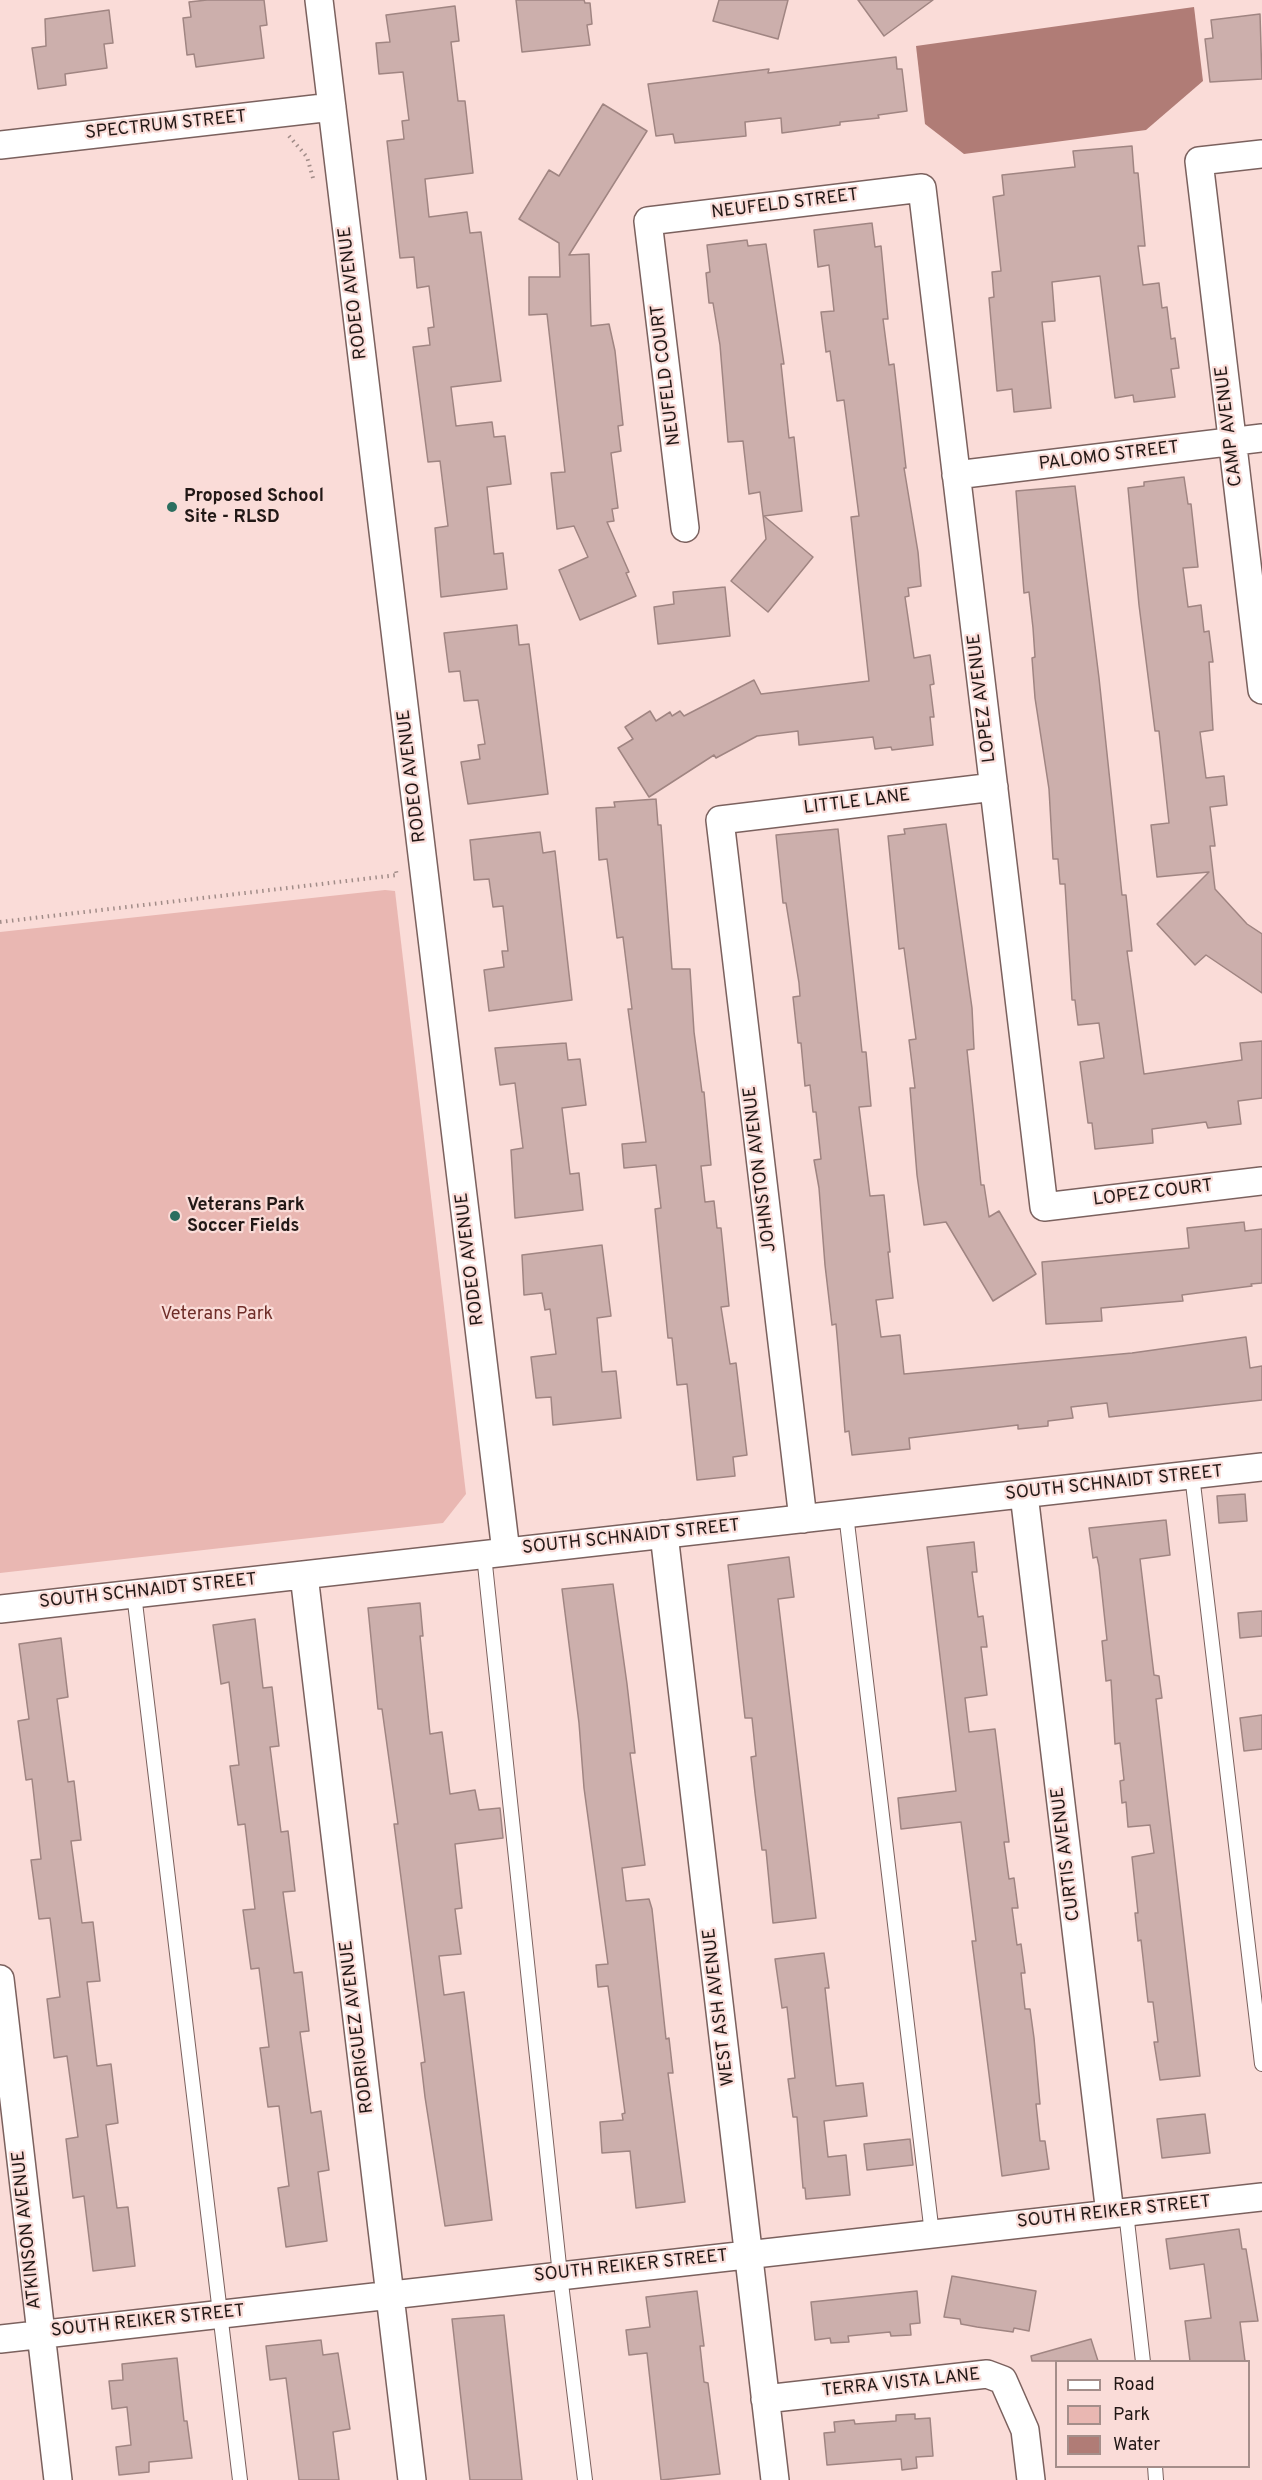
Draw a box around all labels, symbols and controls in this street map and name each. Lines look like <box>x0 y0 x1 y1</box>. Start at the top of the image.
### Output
street label: SPECTRUM STREET <box>84 107 248 145</box>
street label: NEUFELD STREET <box>710 185 860 225</box>
street label: RODEO AVENUE <box>335 225 373 361</box>
street label: NEUFELD COURT <box>648 303 686 447</box>
street label: CAMP AVENUE <box>1212 364 1248 488</box>
street label: PALOMO STREET <box>1038 438 1180 476</box>
place label: Proposed School Site - RLSD <box>184 486 324 528</box>
marker: Proposed School Site - RLSD <box>165 500 179 514</box>
street label: LOPEZ AVENUE <box>964 632 1002 764</box>
street label: RODEO AVENUE <box>394 708 432 844</box>
street label: LITTLE LANE <box>803 786 911 820</box>
street label: JOHNSTON AVENUE <box>740 1085 782 1253</box>
street label: LOPEZ COURT <box>1092 1176 1214 1212</box>
street label: RODEO AVENUE <box>452 1191 490 1327</box>
place label: Veterans Park Soccer Fields <box>187 1195 305 1238</box>
marker: Veterans Park Soccer Fields <box>168 1209 182 1223</box>
park label: Veterans Park <box>161 1304 273 1326</box>
street label: SOUTH SCHNAIDT STREET <box>1004 1462 1224 1506</box>
street label: SOUTH SCHNAIDT STREET <box>521 1516 741 1560</box>
street label: SOUTH SCHNAIDT STREET <box>38 1570 258 1614</box>
street label: CURTIS AVENUE <box>1048 1786 1086 1922</box>
street label: WEST ASH AVENUE <box>700 1927 740 2087</box>
street label: RODRIGUEZ AVENUE <box>337 1939 379 2115</box>
street label: ATKINSON AVENUE <box>9 2150 47 2310</box>
street label: SOUTH REIKER STREET <box>1016 2192 1212 2234</box>
street label: SOUTH REIKER STREET <box>533 2246 729 2288</box>
street label: SOUTH REIKER STREET <box>50 2301 246 2343</box>
legend <box>1055 2360 1250 2468</box>
street label: TERRA VISTA LANE <box>821 2365 981 2403</box>
text: Road <box>1113 2374 1155 2397</box>
text: Park <box>1113 2404 1150 2427</box>
text: Water <box>1113 2434 1160 2457</box>

